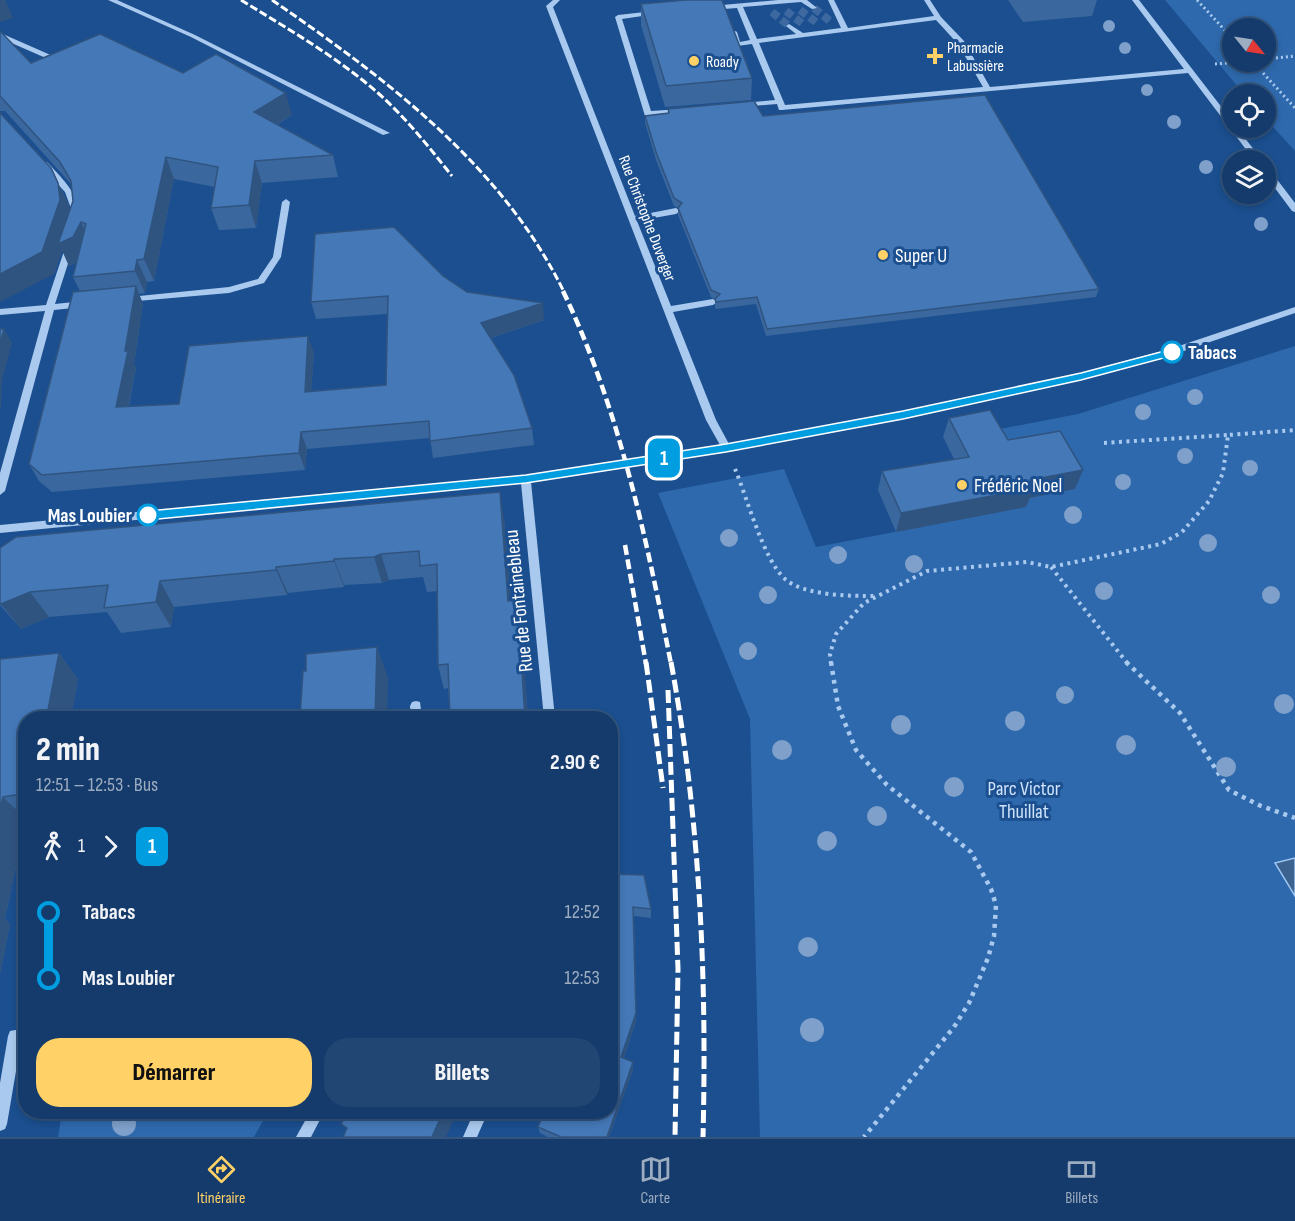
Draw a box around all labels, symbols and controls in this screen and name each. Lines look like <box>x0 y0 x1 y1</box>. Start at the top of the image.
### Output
north arrow <box>1222 18 1276 72</box>
map controls <box>1222 18 1276 204</box>
place label: Pharmacie Labussière <box>947 39 1004 76</box>
marker: Pharmacie Labussière <box>928 49 942 63</box>
place label: Roady <box>706 53 739 72</box>
marker: Roady <box>687 54 701 68</box>
button: locate <box>1222 84 1276 138</box>
button: layers <box>1222 150 1276 204</box>
street label: Rue Christophe Duverger <box>614 153 680 285</box>
place label: Super U <box>895 244 947 268</box>
marker: Super U <box>876 248 890 262</box>
marker: Tabacs <box>1161 341 1183 363</box>
place label: Tabacs <box>1188 341 1237 365</box>
line badge: 1 <box>644 438 684 478</box>
text: 1 <box>660 446 668 471</box>
place label: Frédéric Noel <box>974 474 1062 498</box>
marker: Frédéric Noel <box>955 478 969 492</box>
place label: Mas Loubier <box>48 504 132 528</box>
marker: Mas Loubier <box>137 504 159 526</box>
street label: Rue de Fontainebleau <box>500 529 538 673</box>
text: 2 min <box>36 730 100 770</box>
text: 2.90 € <box>550 749 600 776</box>
text: 12:51 – 12:53 · Bus <box>36 773 158 797</box>
park label: Parc Victor Thuillat <box>987 777 1061 824</box>
icon: walk <box>36 830 69 863</box>
icon: forward <box>94 830 127 863</box>
text: 1 <box>78 834 85 858</box>
text: 1 <box>148 834 156 859</box>
text: Tabacs <box>82 899 136 926</box>
text: 12:52 <box>565 900 600 924</box>
text: Mas Loubier <box>82 965 175 992</box>
text: 12:53 <box>564 966 600 990</box>
button: Démarrer <box>36 1038 312 1107</box>
button: Billets <box>324 1038 600 1107</box>
tab: Itinéraire <box>197 1153 245 1208</box>
tab: Carte <box>639 1153 672 1208</box>
tab: Billets <box>1065 1153 1098 1208</box>

